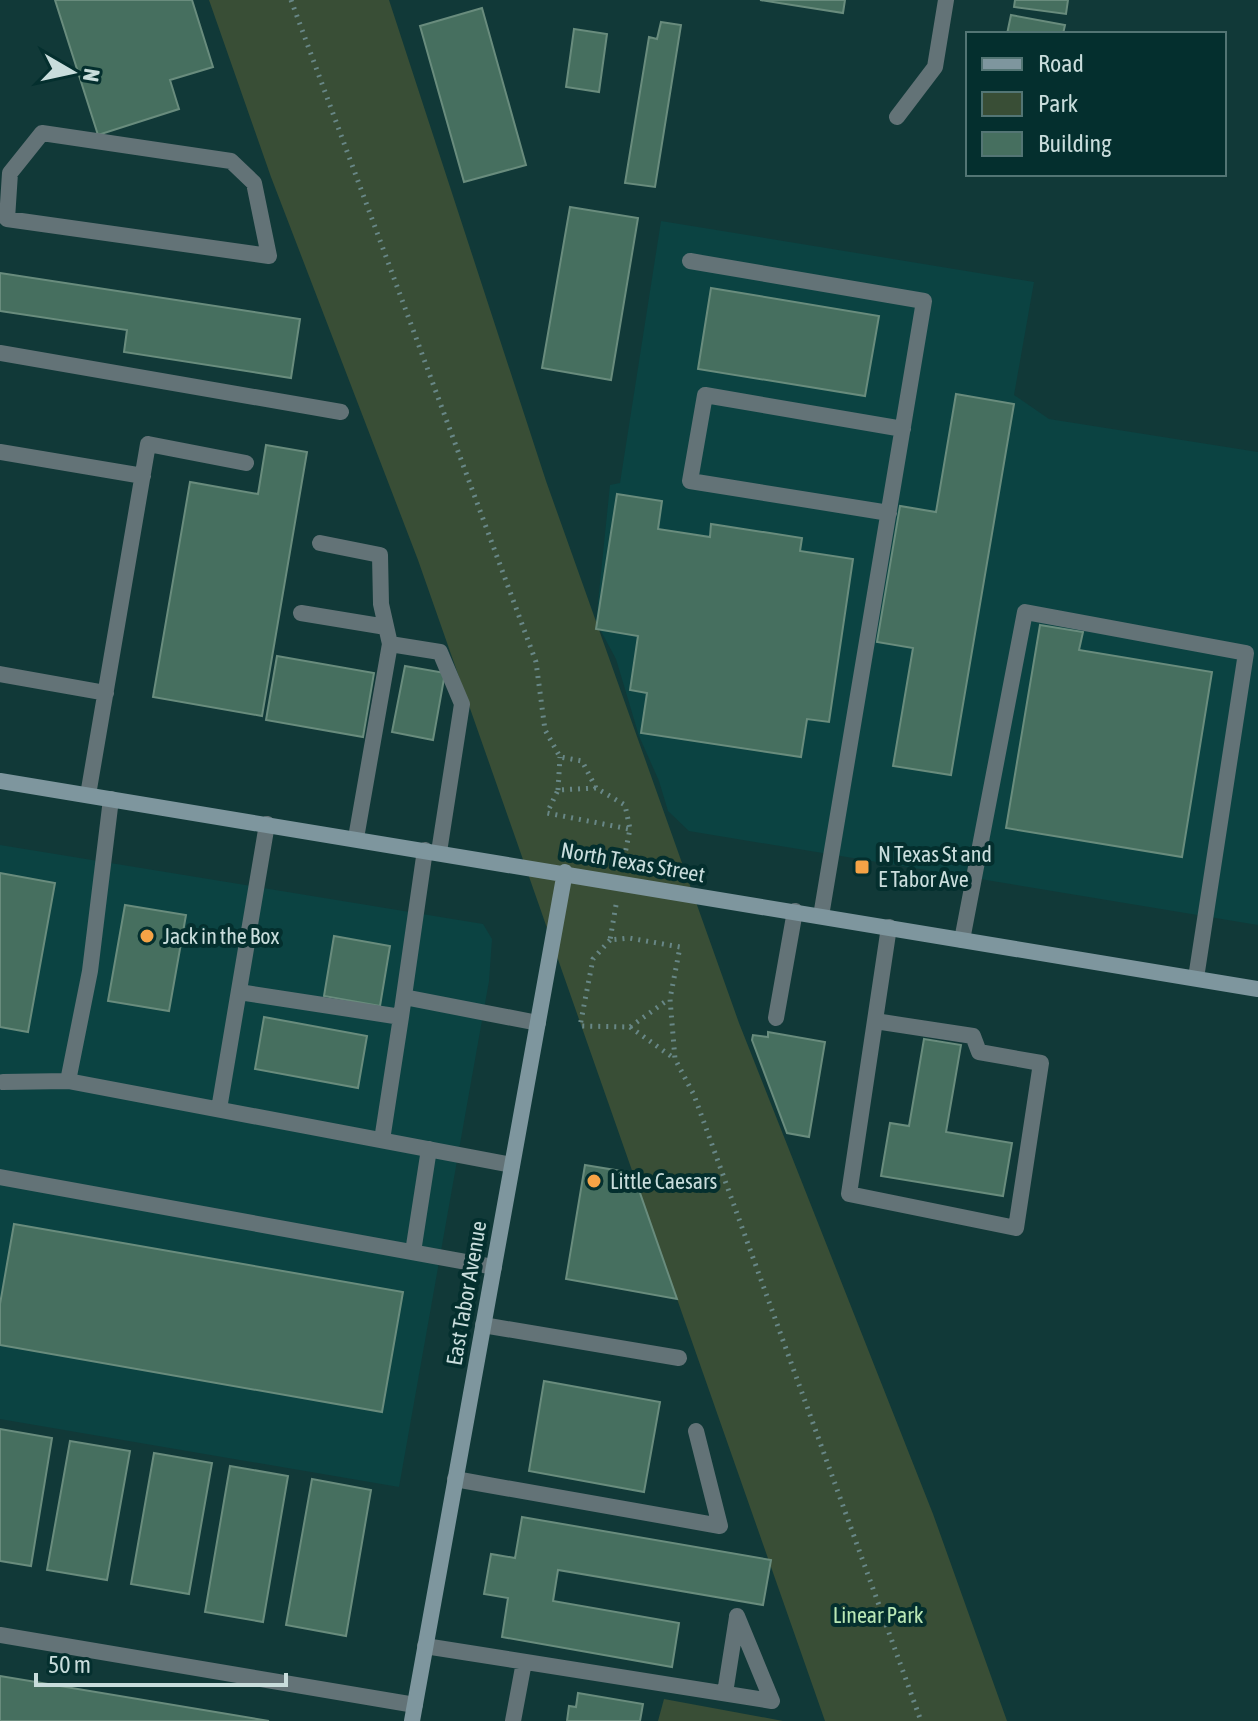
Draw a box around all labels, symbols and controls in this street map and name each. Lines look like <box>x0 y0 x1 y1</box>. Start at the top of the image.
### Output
north arrow <box>32 32 112 112</box>
legend <box>966 32 1226 176</box>
text: Road <box>1038 50 1084 77</box>
text: N <box>78 67 106 84</box>
text: Park <box>1038 90 1079 117</box>
text: Building <box>1038 130 1112 157</box>
street label: North Texas Street <box>559 837 707 887</box>
place label: N Texas St and E Tabor Ave <box>878 841 992 892</box>
marker: N Texas St and E Tabor Ave <box>853 858 871 876</box>
place label: Jack in the Box <box>163 923 279 949</box>
marker: Jack in the Box <box>138 927 156 945</box>
place label: Little Caesars <box>610 1168 717 1194</box>
marker: Little Caesars <box>585 1172 603 1190</box>
street label: East Tabor Avenue <box>440 1219 492 1367</box>
park label: Linear Park <box>833 1602 924 1628</box>
scale bar <box>36 1637 286 1687</box>
text: 50 m <box>48 1651 91 1678</box>

